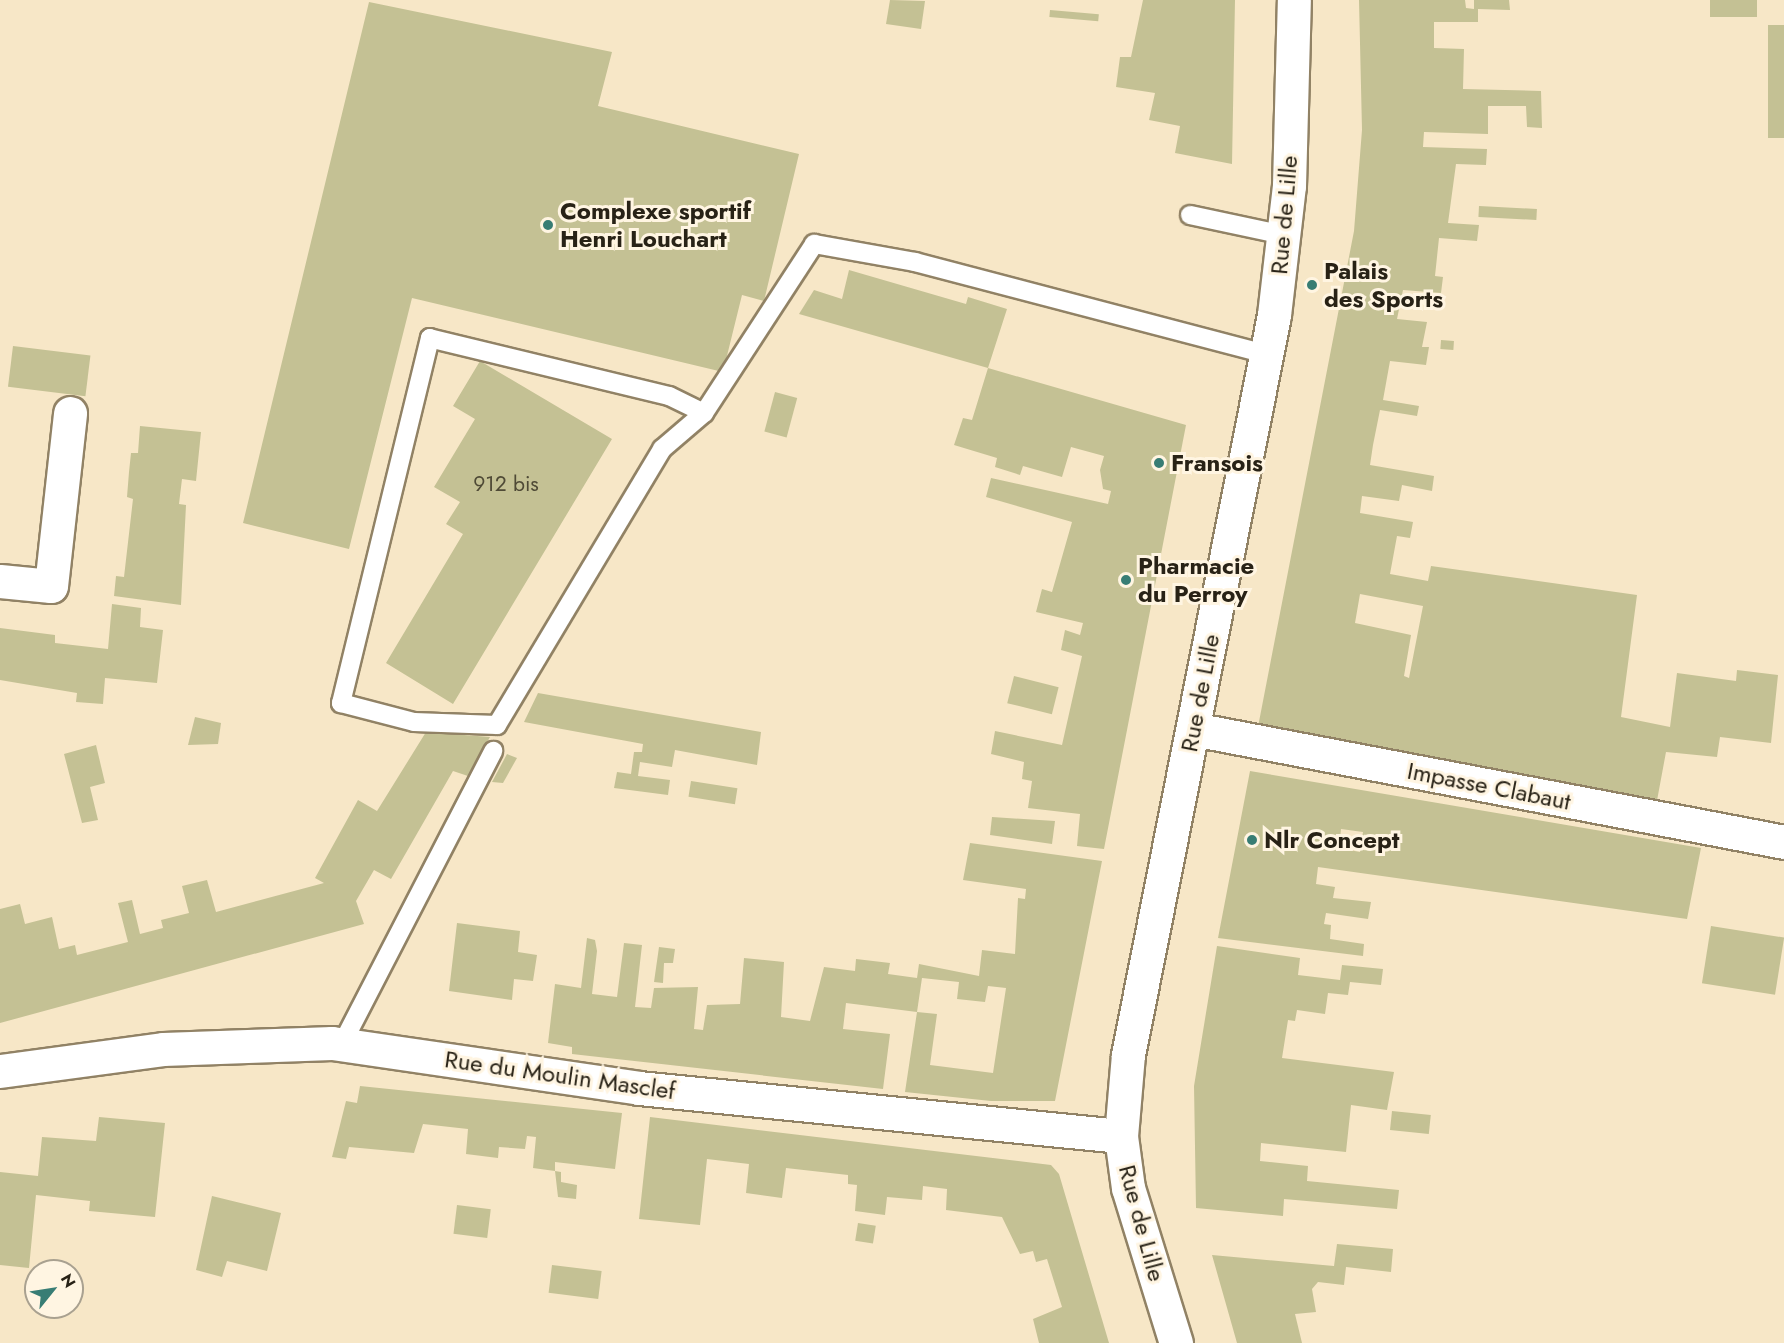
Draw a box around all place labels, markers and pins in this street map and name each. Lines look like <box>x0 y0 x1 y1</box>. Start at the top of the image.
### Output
place label: Complexe sportif Henri Louchart <box>560 197 751 253</box>
marker: Complexe sportif Henri Louchart <box>541 218 555 232</box>
place label: Palais des Sports <box>1324 257 1443 313</box>
marker: Palais des Sports <box>1305 278 1319 292</box>
place label: Fransois <box>1171 449 1263 477</box>
marker: Fransois <box>1152 456 1166 470</box>
place label: Pharmacie du Perroy <box>1138 552 1254 608</box>
marker: Pharmacie du Perroy <box>1119 573 1133 587</box>
place label: Nlr Concept <box>1264 826 1399 854</box>
marker: Nlr Concept <box>1245 833 1259 847</box>

